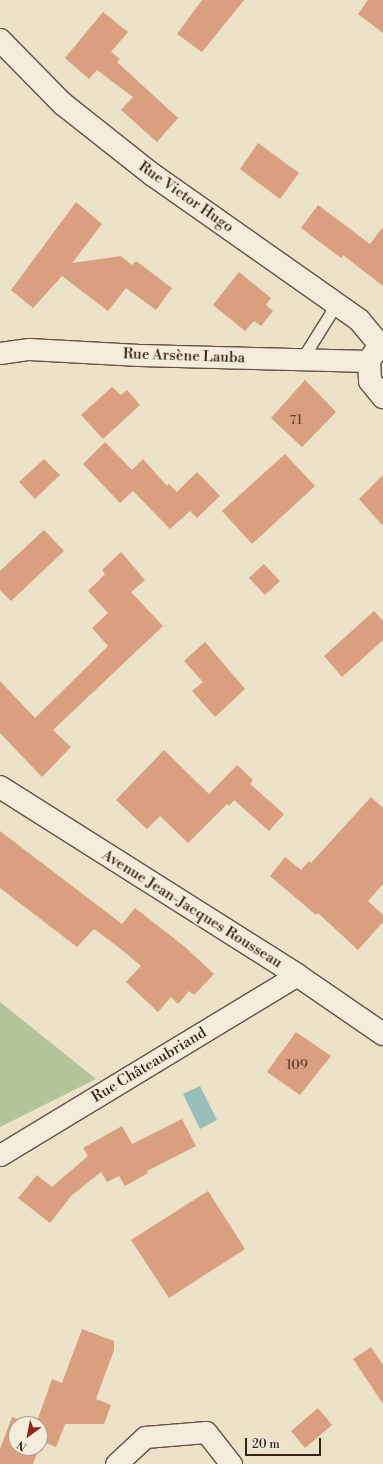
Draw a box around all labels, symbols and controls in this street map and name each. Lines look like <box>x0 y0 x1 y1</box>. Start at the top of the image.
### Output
street label: Rue Victor Hugo <box>135 158 237 236</box>
street label: Rue Arsène Lauba <box>123 345 245 367</box>
house number: 71 <box>290 412 302 428</box>
street label: Avenue Jean-Jacques Rousseau <box>98 846 286 972</box>
street label: Rue Châteaubriand <box>88 1024 210 1106</box>
house number: 109 <box>286 1057 308 1073</box>
north arrow <box>8 1416 48 1456</box>
scale bar <box>247 1430 323 1456</box>
text: N <box>15 1437 30 1454</box>
text: 20 m <box>252 1437 280 1452</box>

